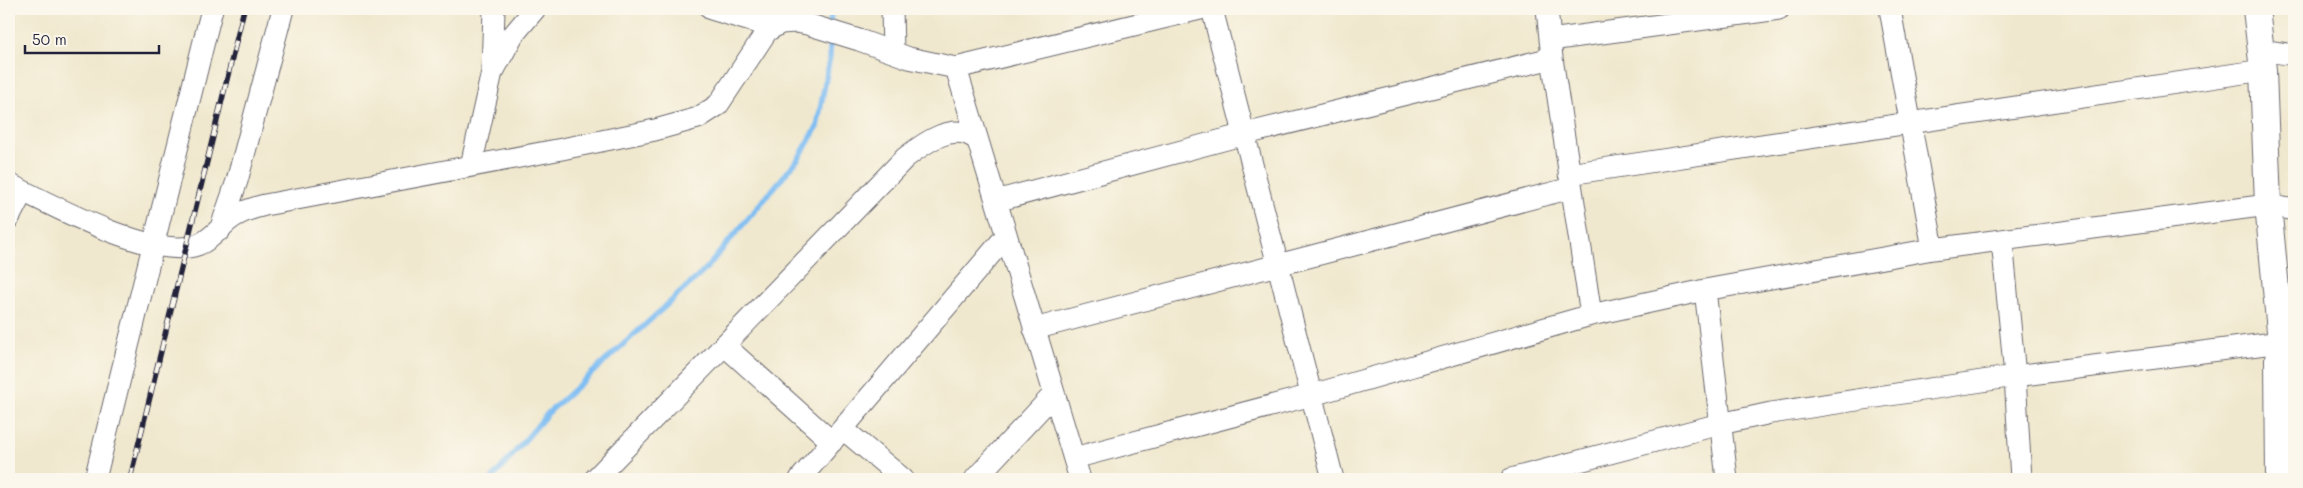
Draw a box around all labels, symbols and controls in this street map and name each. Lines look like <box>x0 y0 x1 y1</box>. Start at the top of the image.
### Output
scale bar <box>25 22 159 54</box>
text: 50 m <box>32 29 67 49</box>

